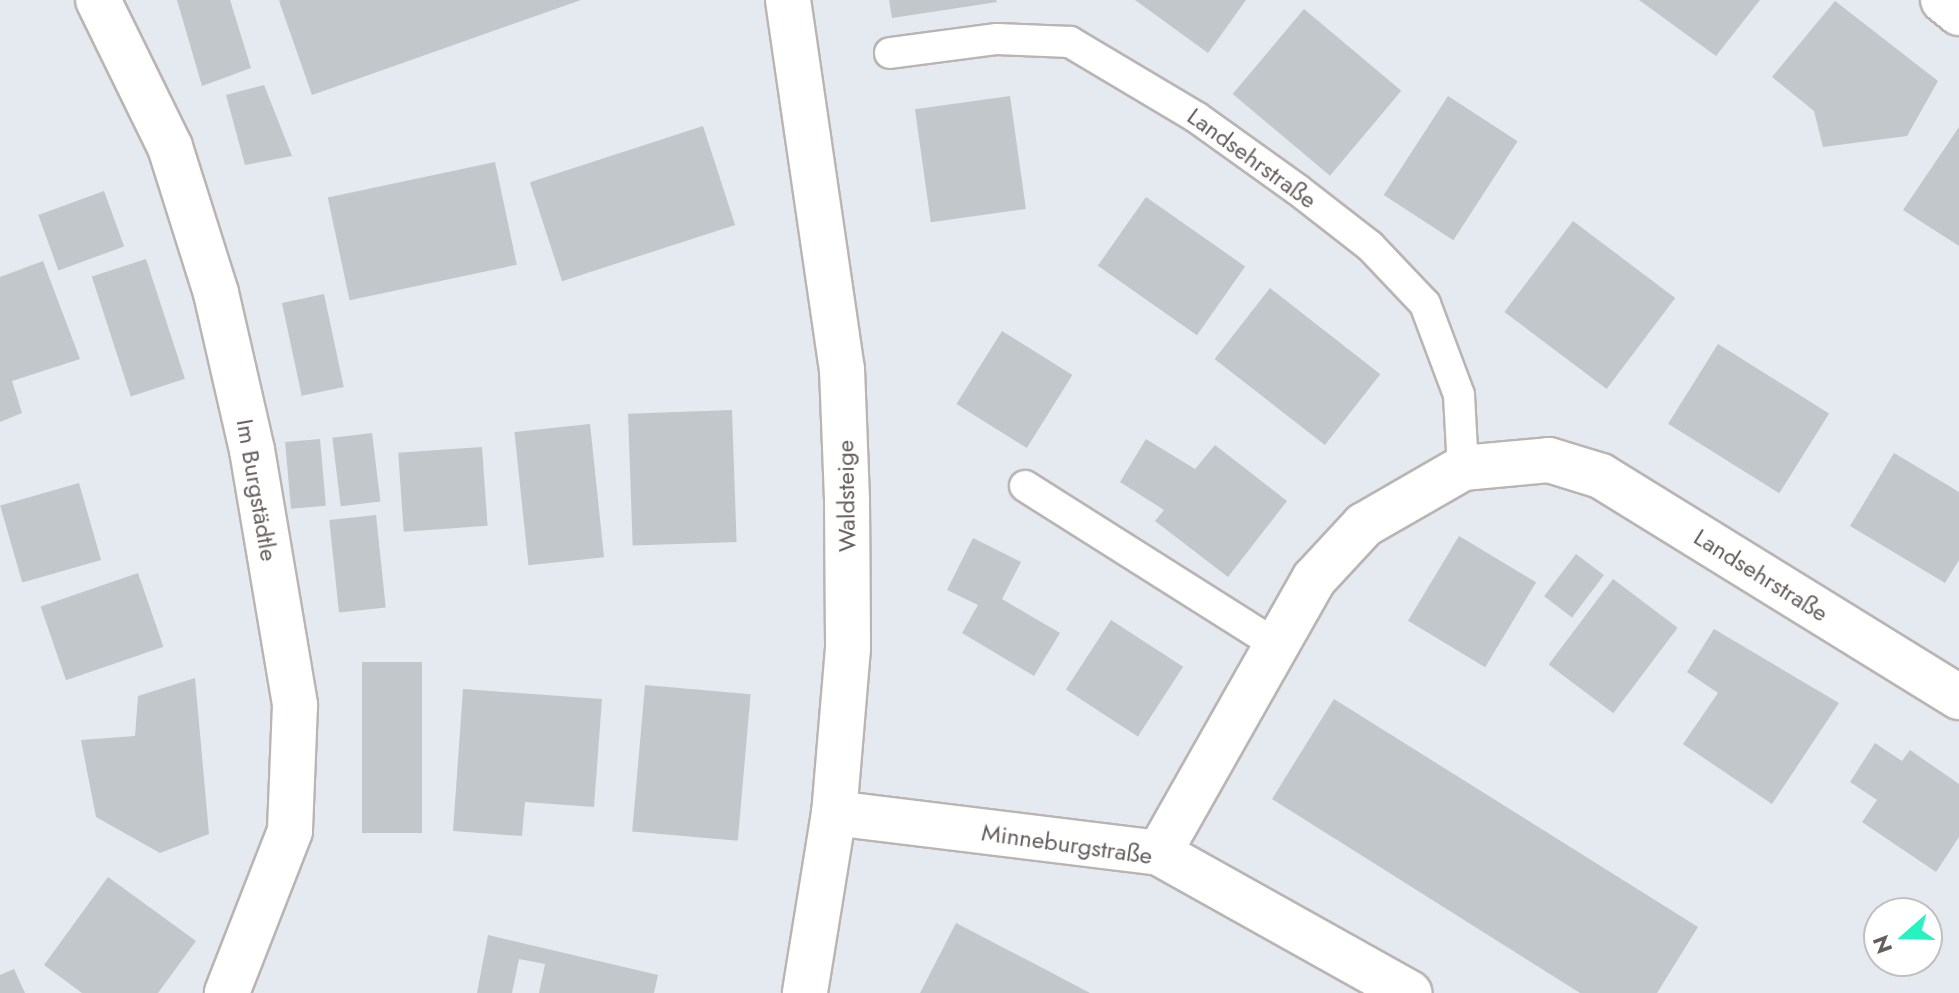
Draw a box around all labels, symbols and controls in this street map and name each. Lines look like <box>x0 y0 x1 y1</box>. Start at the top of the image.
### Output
street label: Landsehrstraße <box>1182 101 1322 215</box>
street label: Im Burgstädtle <box>230 417 284 563</box>
street label: Waldsteige <box>831 440 861 552</box>
street label: Landsehrstraße <box>1689 522 1833 628</box>
street label: Minneburgstraße <box>980 818 1154 870</box>
north arrow <box>1863 897 1943 977</box>
text: N <box>1864 931 1900 958</box>

